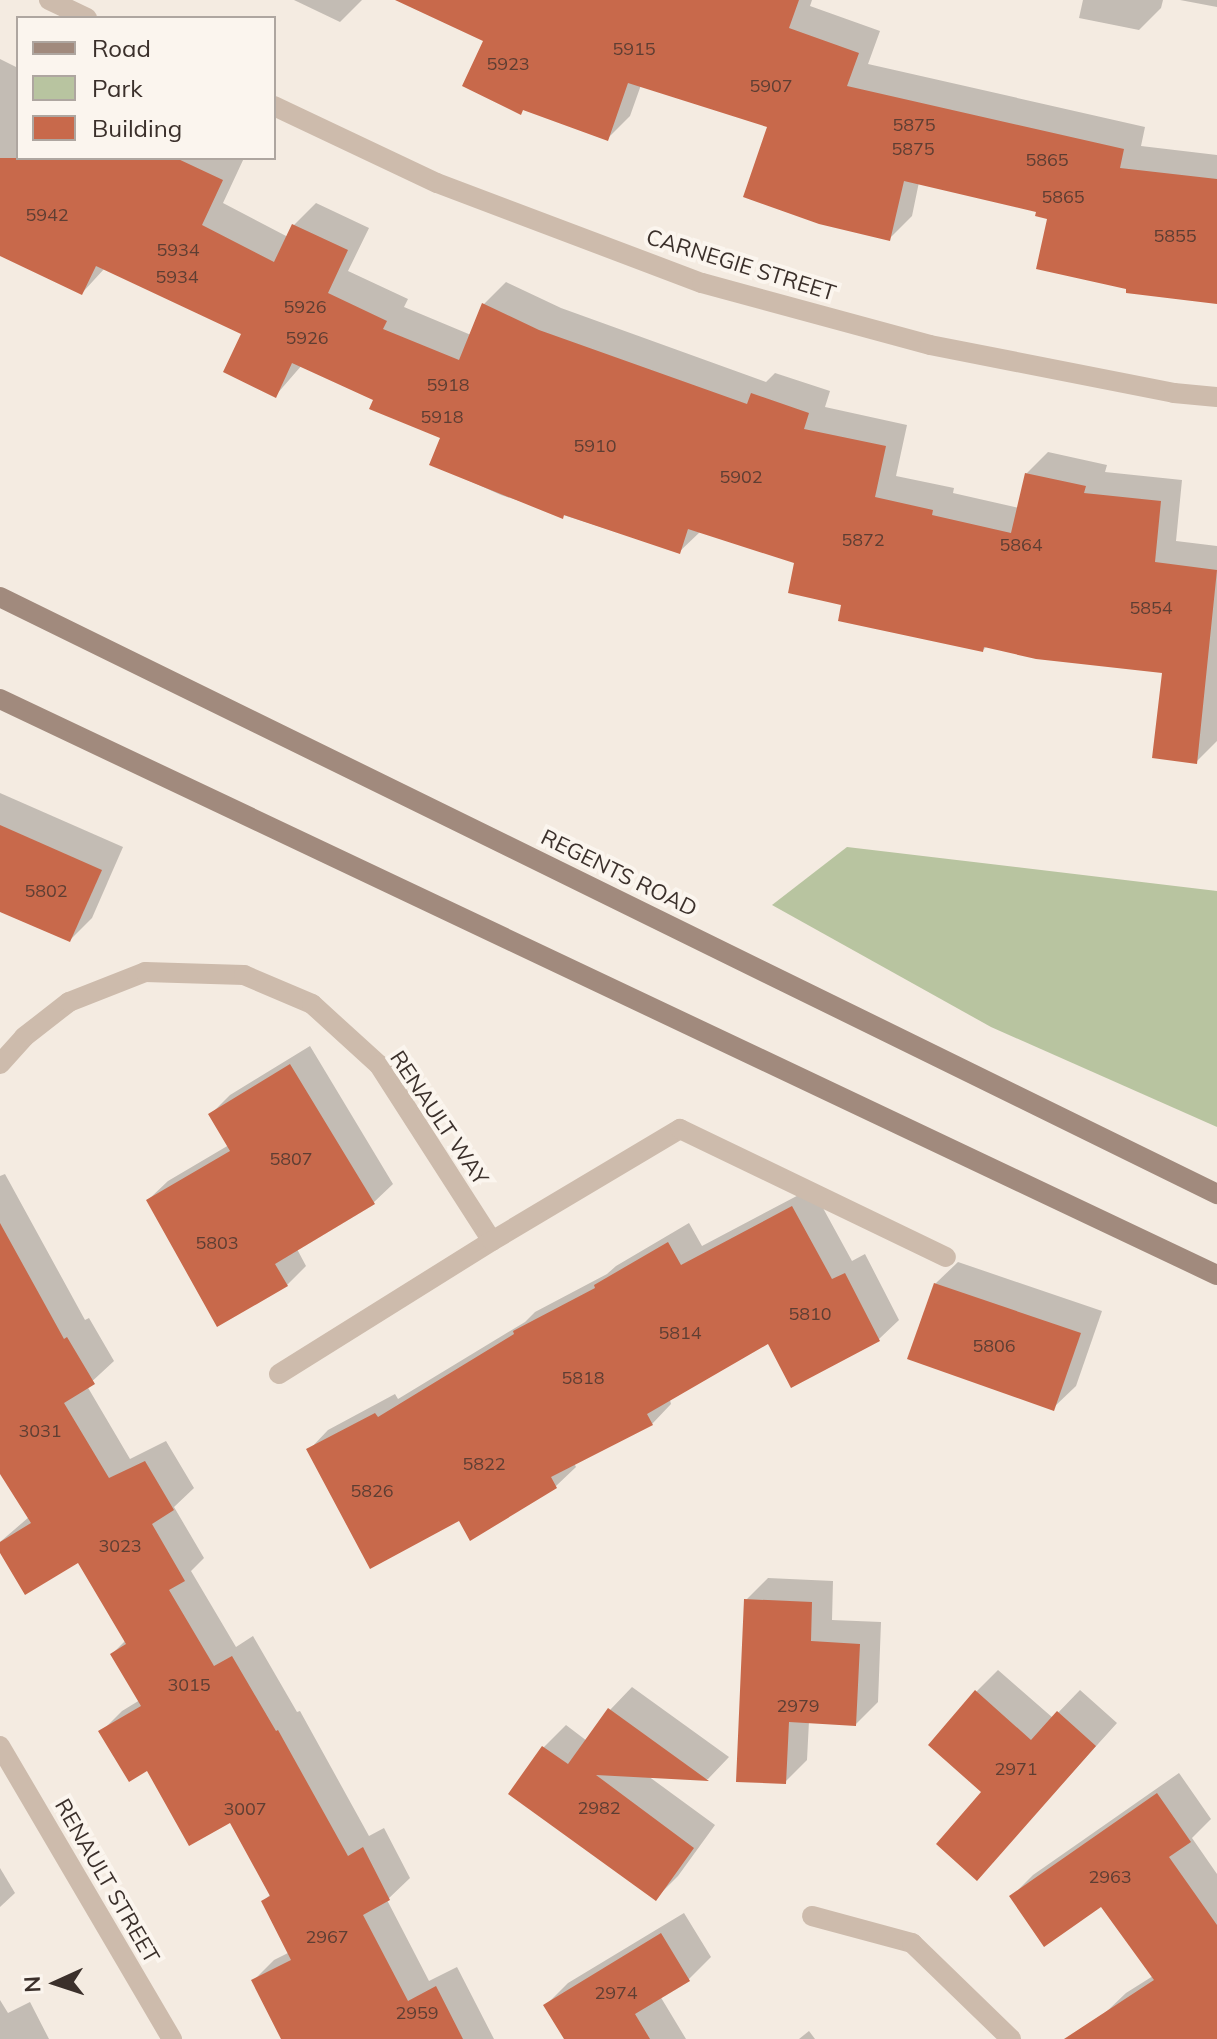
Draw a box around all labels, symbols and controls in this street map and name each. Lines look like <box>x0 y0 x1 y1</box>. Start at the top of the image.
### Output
legend <box>16 16 276 160</box>
text: Road <box>92 33 151 63</box>
house number: 5915 <box>612 38 656 60</box>
house number: 5923 <box>486 53 530 75</box>
text: Park <box>92 73 143 103</box>
house number: 5907 <box>749 75 793 97</box>
text: Building <box>92 113 182 143</box>
house number: 5875 <box>892 114 936 136</box>
house number: 5875 <box>891 138 935 160</box>
house number: 5865 <box>1025 149 1069 171</box>
house number: 5865 <box>1041 186 1085 208</box>
house number: 5942 <box>25 204 69 226</box>
street label: CARNEGIE STREET <box>643 224 839 306</box>
house number: 5855 <box>1153 225 1197 247</box>
house number: 5934 <box>156 239 200 261</box>
house number: 5934 <box>155 266 199 288</box>
house number: 5926 <box>283 296 327 318</box>
house number: 5926 <box>285 327 329 349</box>
house number: 5918 <box>426 374 470 396</box>
house number: 5918 <box>420 406 464 428</box>
house number: 5910 <box>573 435 617 457</box>
house number: 5902 <box>719 466 763 488</box>
house number: 5872 <box>841 529 885 551</box>
house number: 5864 <box>999 534 1043 556</box>
house number: 5854 <box>1129 597 1173 619</box>
street label: REGENTS ROAD <box>537 824 701 922</box>
house number: 5802 <box>24 880 68 902</box>
street label: RENAULT WAY <box>384 1046 494 1190</box>
house number: 5807 <box>269 1148 313 1170</box>
house number: 5803 <box>195 1232 239 1254</box>
house number: 5810 <box>788 1303 832 1325</box>
house number: 5814 <box>658 1322 702 1344</box>
house number: 5806 <box>972 1335 1016 1357</box>
house number: 5818 <box>561 1367 605 1389</box>
house number: 3031 <box>18 1420 62 1442</box>
house number: 5822 <box>462 1453 506 1475</box>
house number: 5826 <box>350 1480 394 1502</box>
house number: 3023 <box>98 1535 142 1557</box>
house number: 3015 <box>167 1674 211 1696</box>
house number: 2979 <box>776 1695 820 1717</box>
house number: 2971 <box>994 1758 1038 1780</box>
street label: RENAULT STREET <box>49 1794 165 1968</box>
house number: 2982 <box>577 1797 621 1819</box>
house number: 3007 <box>223 1798 267 1820</box>
house number: 2963 <box>1088 1866 1132 1888</box>
house number: 2967 <box>305 1926 349 1948</box>
north arrow <box>16 1943 96 2023</box>
text: N <box>18 1975 46 1993</box>
house number: 2974 <box>594 1982 638 2004</box>
house number: 2959 <box>395 2002 439 2024</box>

